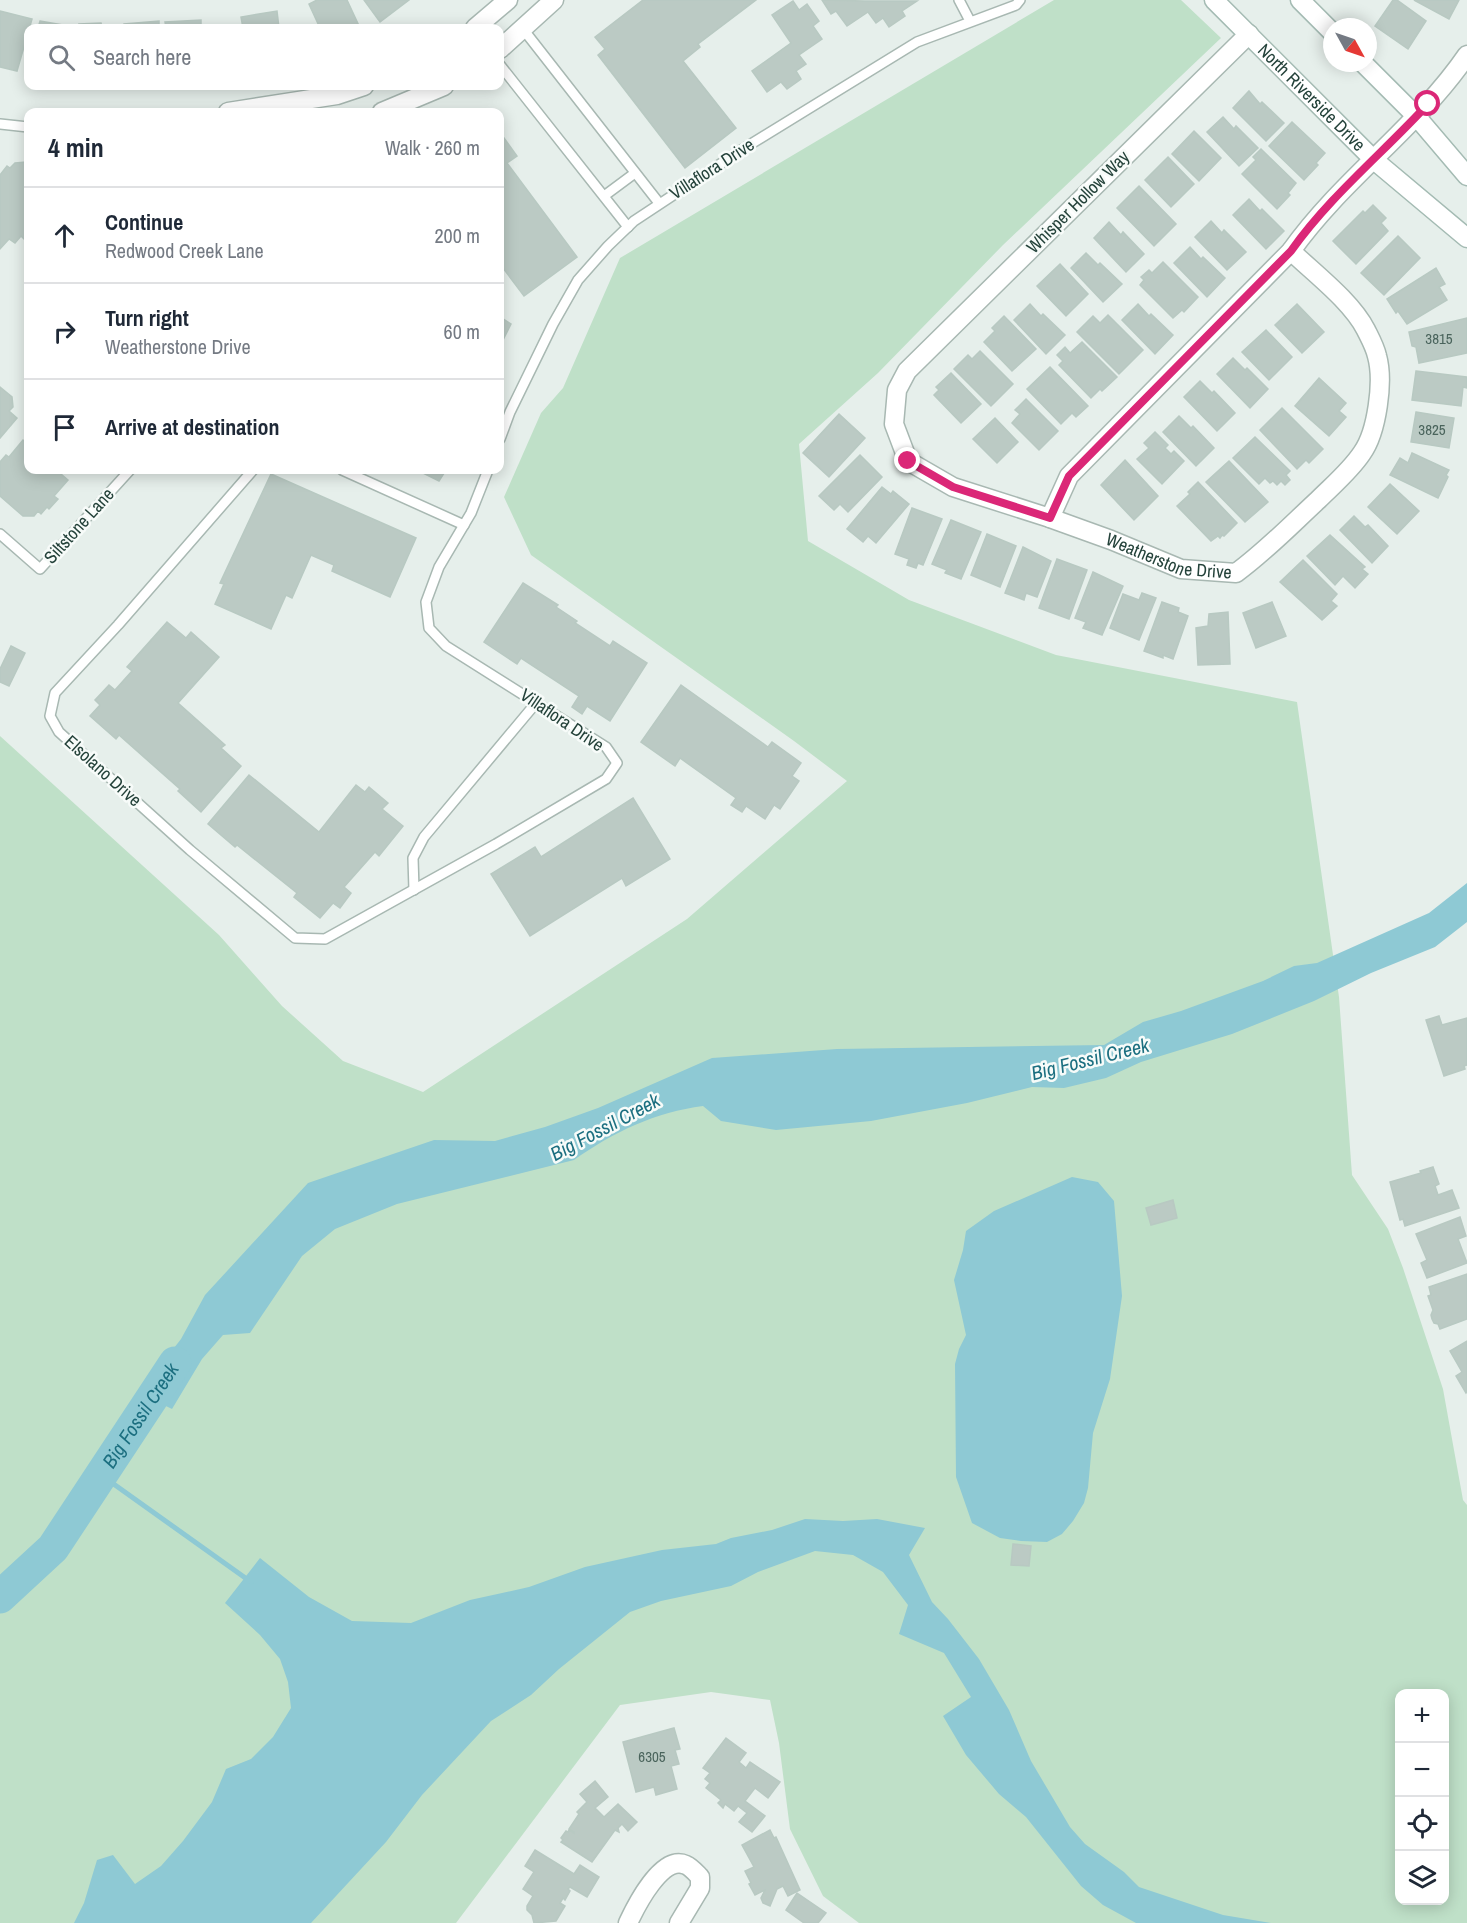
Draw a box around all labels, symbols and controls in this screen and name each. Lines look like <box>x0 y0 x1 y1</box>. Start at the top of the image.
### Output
north arrow <box>1323 18 1377 72</box>
search box <box>24 24 504 90</box>
street label: North Riverside Drive <box>1253 38 1371 157</box>
icon: search <box>45 41 78 74</box>
text: Search here <box>93 42 191 72</box>
route start <box>1414 90 1440 116</box>
text: 4 min <box>48 130 104 165</box>
street label: Villaflora Drive <box>664 132 759 205</box>
text: Walk · 260 m <box>385 134 480 161</box>
street label: Whisper Hollow Way <box>1021 144 1135 259</box>
text: Continue <box>105 207 183 237</box>
icon: ahead <box>48 219 81 252</box>
text: 200 m <box>434 222 480 249</box>
text: Redwood Creek Lane <box>105 237 264 264</box>
text: Turn right <box>105 303 189 333</box>
icon: right <box>48 315 81 348</box>
text: 60 m <box>444 318 480 345</box>
house number: 3815 <box>1425 328 1453 349</box>
text: Weatherstone Drive <box>105 333 251 360</box>
icon: arrive <box>48 411 81 444</box>
text: Arrive at destination <box>105 412 279 442</box>
house number: 3825 <box>1418 419 1446 440</box>
route end <box>894 447 920 473</box>
street label: Siltstone Lane <box>38 482 119 569</box>
street label: Weatherstone Drive <box>1102 526 1233 585</box>
street label: Villaflora Drive <box>515 682 609 757</box>
street label: Elsolano Drive <box>59 729 147 812</box>
water label: Big Fossil Creek <box>1028 1031 1152 1086</box>
water label: Big Fossil Creek <box>545 1086 665 1167</box>
water label: Big Fossil Creek <box>96 1357 185 1473</box>
map controls <box>1395 1689 1449 1905</box>
button: + <box>1395 1689 1449 1743</box>
button: − <box>1395 1743 1449 1797</box>
house number: 6305 <box>638 1746 666 1767</box>
button: locate <box>1395 1797 1449 1851</box>
button: layers <box>1395 1851 1449 1905</box>

